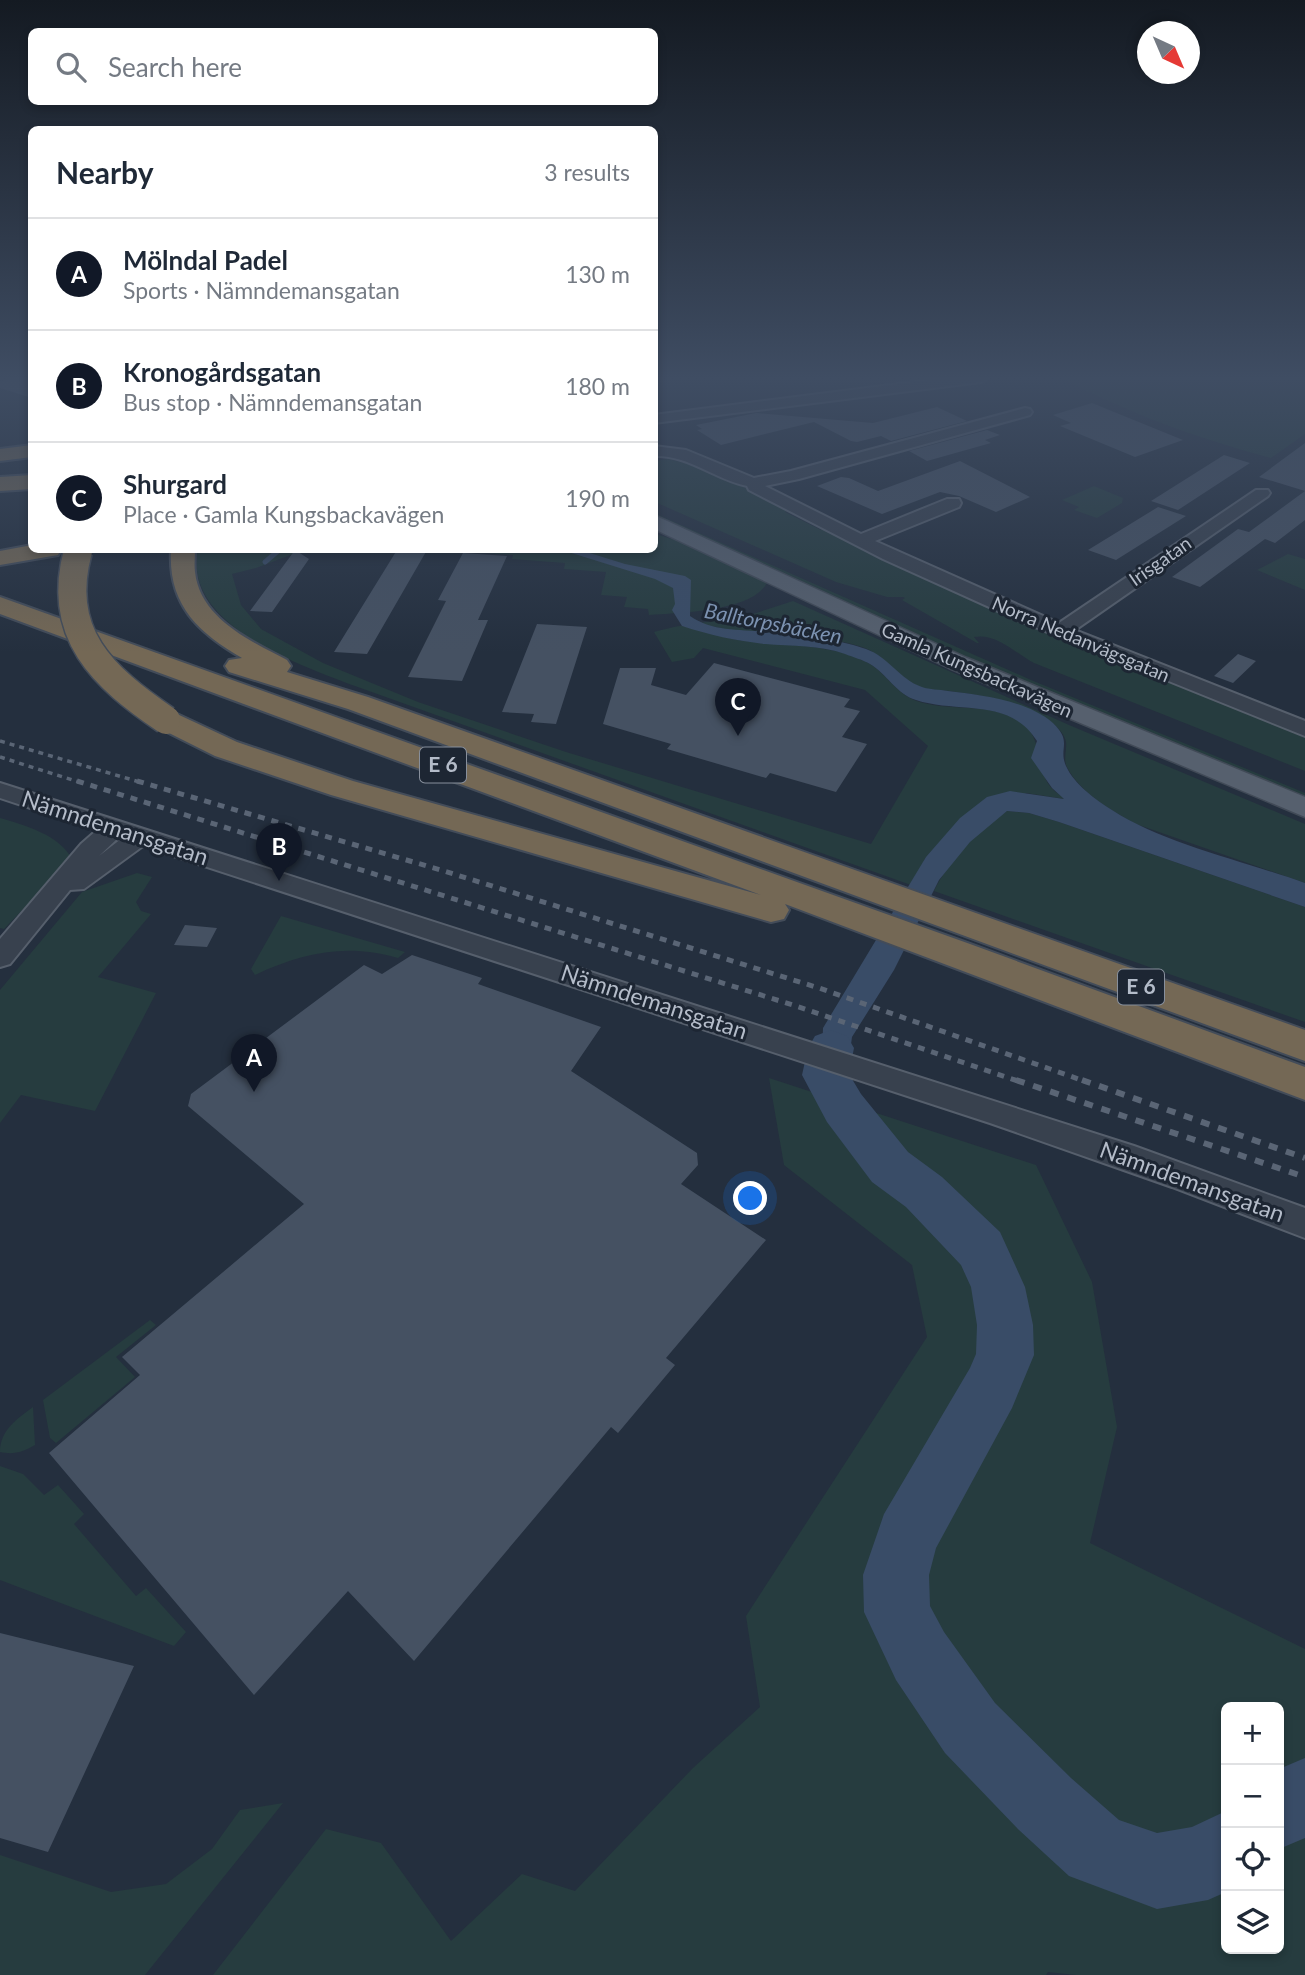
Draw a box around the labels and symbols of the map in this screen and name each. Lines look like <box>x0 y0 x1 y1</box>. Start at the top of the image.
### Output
north arrow <box>1137 21 1200 84</box>
street label: Irisgatan <box>1124 531 1195 590</box>
street label: Norra Nedanvägsgatan <box>989 591 1174 686</box>
water label: Balltorpsbäcken <box>702 597 844 648</box>
street label: Gamla Kungsbackavägen <box>878 617 1076 722</box>
pin: C <box>715 678 761 736</box>
road number: E 6 <box>420 748 466 782</box>
street label: Nämndemansgatan <box>19 784 212 870</box>
pin: B <box>256 823 302 881</box>
street label: Nämndemansgatan <box>558 958 751 1044</box>
road number: E 6 <box>1118 970 1164 1004</box>
pin: A <box>231 1034 277 1092</box>
street label: Nämndemansgatan <box>1096 1135 1288 1227</box>
your location <box>733 1181 767 1215</box>

